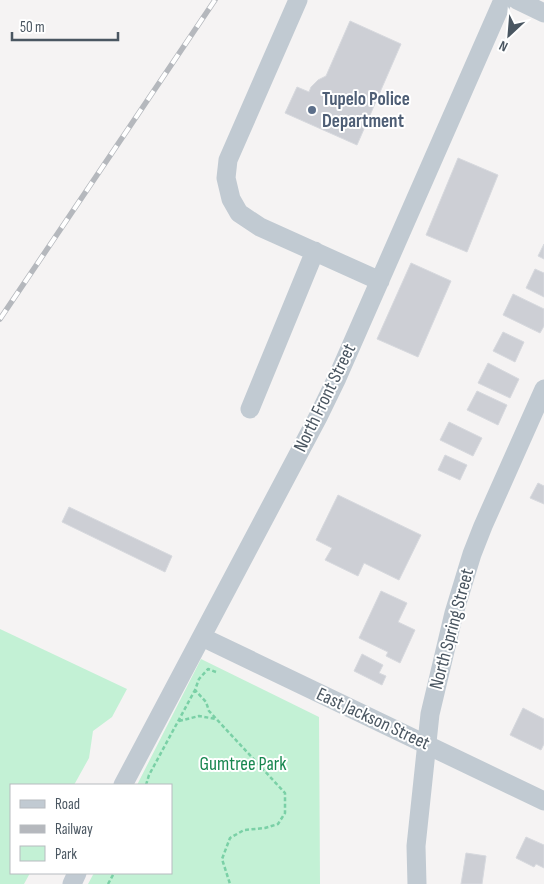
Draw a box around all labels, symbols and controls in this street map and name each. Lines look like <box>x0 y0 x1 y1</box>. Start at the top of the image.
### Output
scale bar <box>12 10 119 42</box>
north arrow <box>484 10 534 60</box>
text: 50 m <box>20 18 45 37</box>
text: N <box>496 37 511 56</box>
place label: Tupelo Police Department <box>322 88 410 133</box>
marker: Tupelo Police Department <box>306 104 318 116</box>
street label: North Front Street <box>289 340 361 456</box>
street label: North Spring Street <box>425 566 479 692</box>
street label: East Jackson Street <box>313 683 433 755</box>
park label: Gumtree Park <box>200 753 287 776</box>
legend <box>10 784 172 874</box>
text: Road <box>55 795 80 814</box>
text: Railway <box>55 820 93 839</box>
text: Park <box>55 845 77 864</box>

